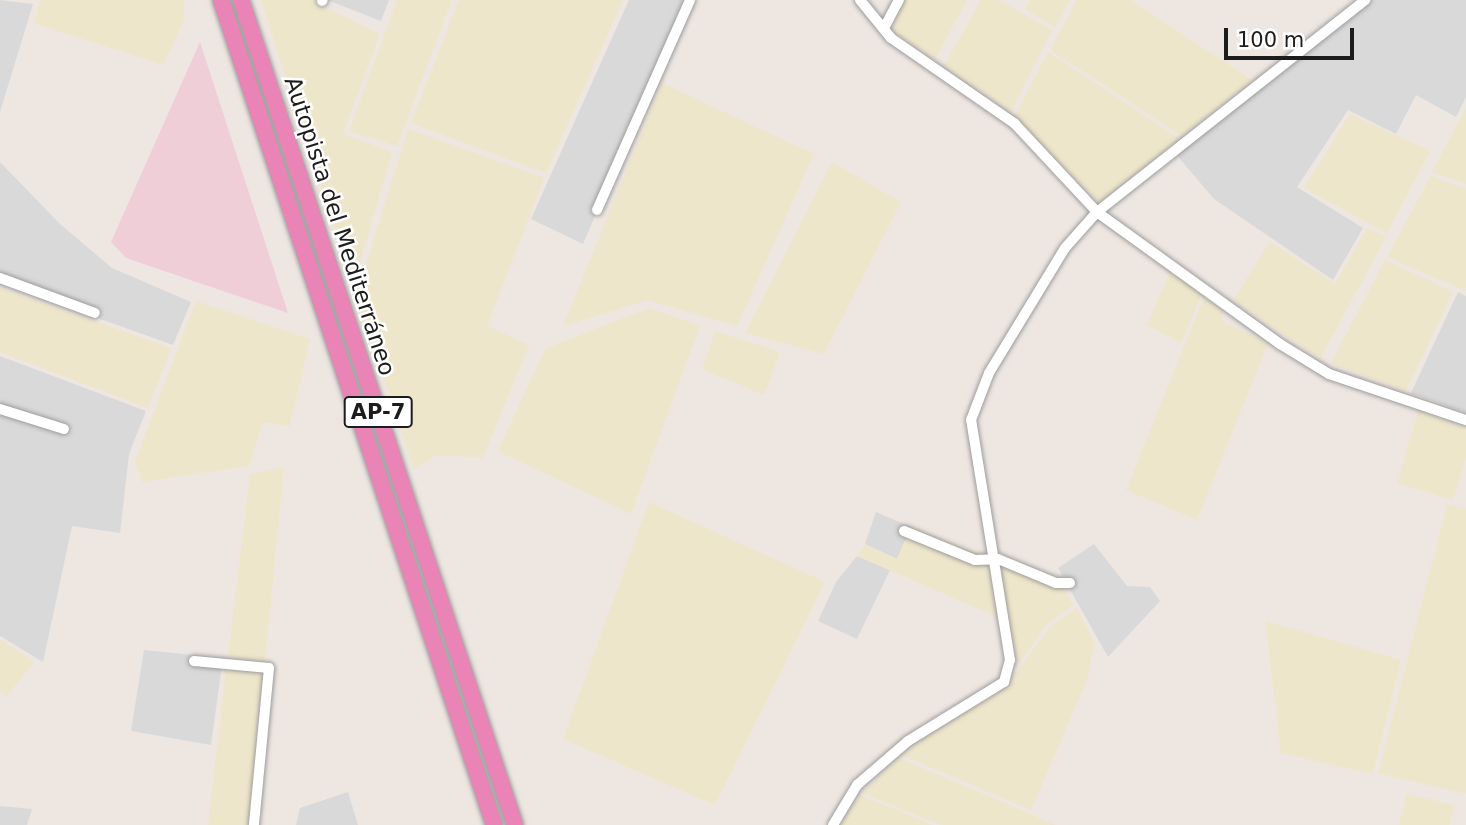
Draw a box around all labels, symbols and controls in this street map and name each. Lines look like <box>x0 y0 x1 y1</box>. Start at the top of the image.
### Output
scale bar <box>1228 14 1358 58</box>
text: 100 m <box>1237 28 1304 52</box>
street label: Autopista del Mediterráneo <box>279 73 401 379</box>
road number: AP-7 <box>343 394 413 430</box>

